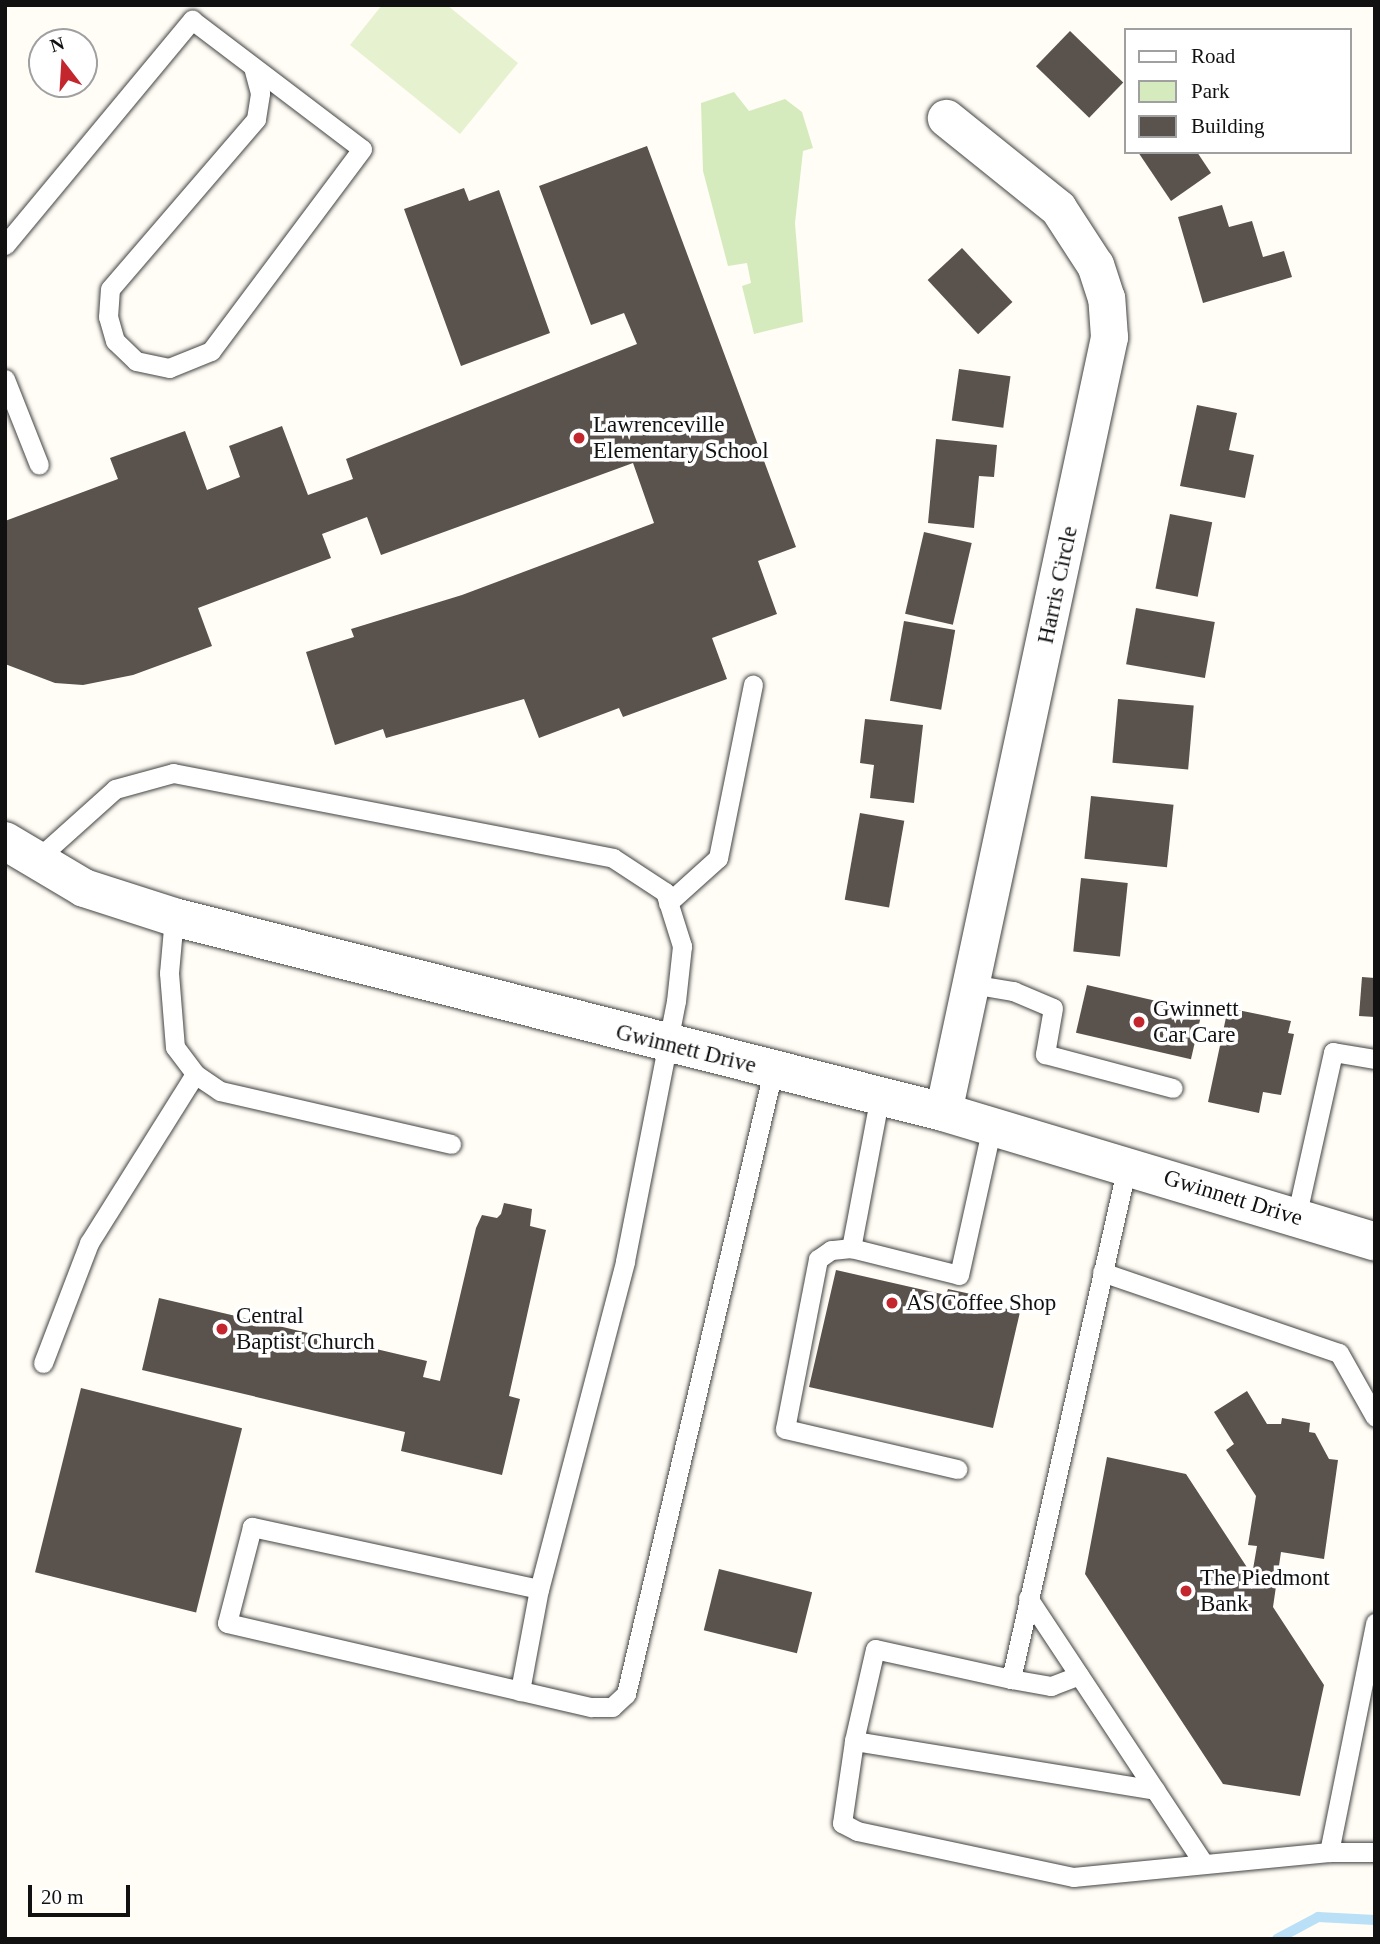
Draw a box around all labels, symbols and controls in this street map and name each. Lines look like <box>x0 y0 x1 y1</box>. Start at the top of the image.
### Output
north arrow <box>28 28 98 98</box>
legend <box>1124 28 1352 154</box>
text: N <box>48 32 67 56</box>
text: Road <box>1191 44 1235 68</box>
text: Park <box>1191 79 1230 103</box>
text: Building <box>1191 114 1265 138</box>
place label: Lawrenceville Elementary School <box>593 411 769 465</box>
marker: Lawrenceville Elementary School <box>571 430 587 446</box>
street label: Harris Circle <box>1032 524 1084 646</box>
place label: Gwinnett Car Care <box>1153 995 1239 1049</box>
marker: Gwinnett Car Care <box>1131 1014 1147 1030</box>
street label: Gwinnett Drive <box>613 1018 759 1080</box>
street label: Gwinnett Drive <box>1160 1164 1306 1232</box>
place label: AS Coffee Shop <box>906 1289 1056 1317</box>
marker: AS Coffee Shop <box>884 1295 900 1311</box>
place label: Central Baptist Church <box>236 1302 375 1356</box>
marker: Central Baptist Church <box>214 1321 230 1337</box>
place label: The Piedmont Bank <box>1200 1564 1330 1618</box>
marker: The Piedmont Bank <box>1178 1583 1194 1599</box>
scale bar <box>32 1870 133 1914</box>
text: 20 m <box>41 1885 84 1909</box>

